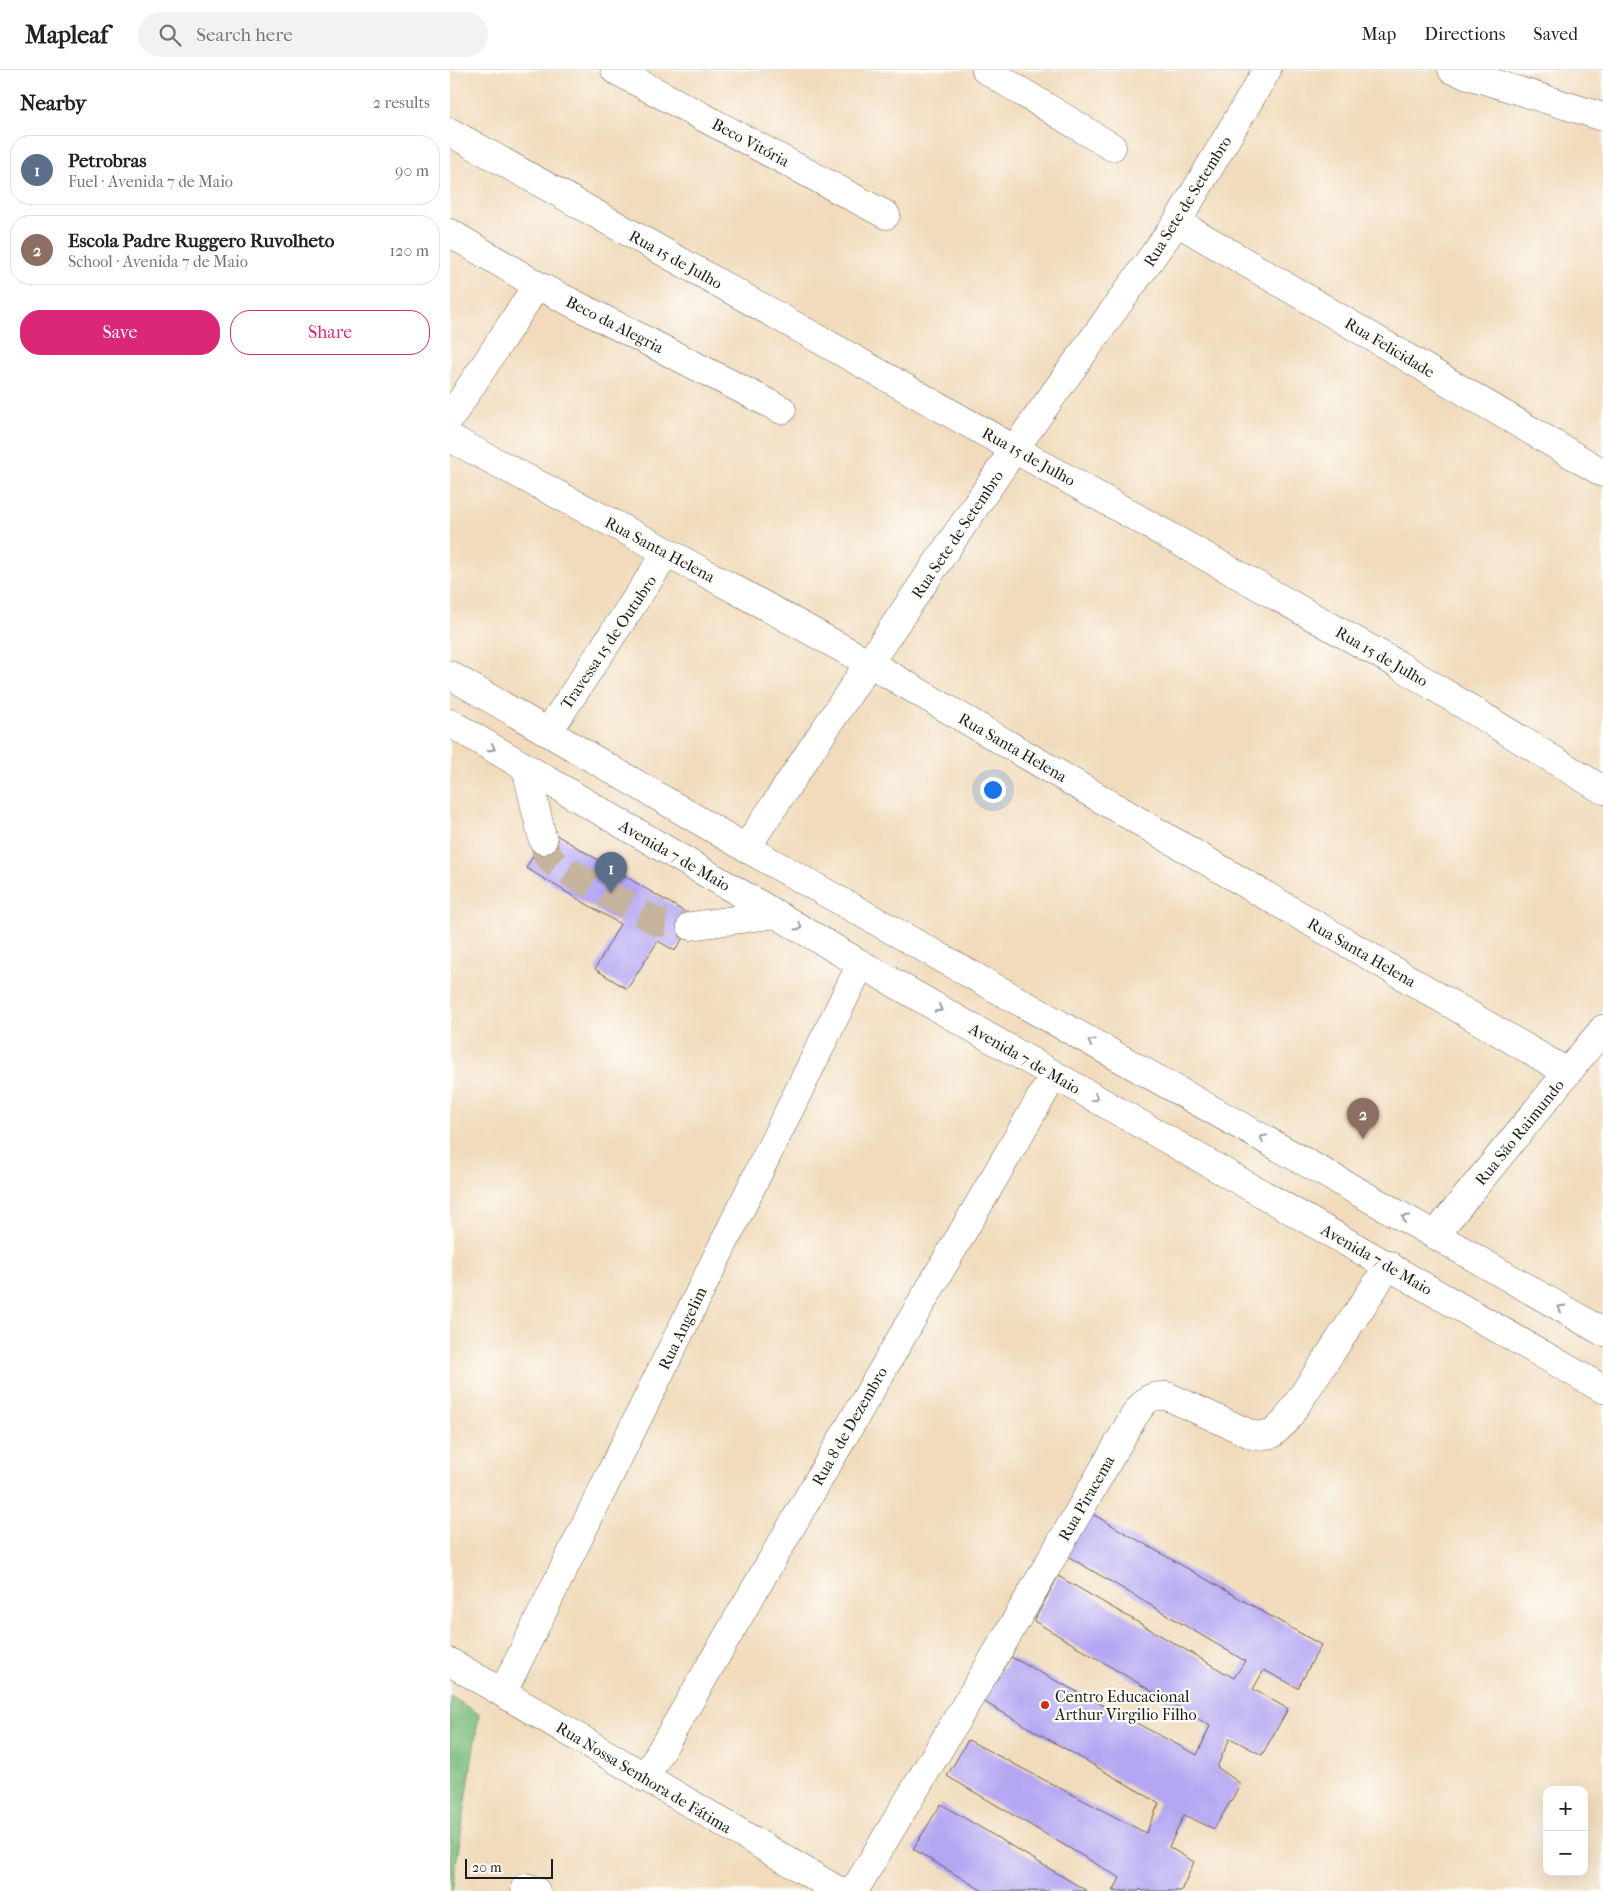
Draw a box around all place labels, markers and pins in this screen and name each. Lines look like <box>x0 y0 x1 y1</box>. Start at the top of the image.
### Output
pin: 1 <box>595 852 627 893</box>
pin: 2 <box>1347 1098 1379 1139</box>
place label: Centro Educacional Arthur Virgilio Filho <box>1054 1687 1197 1724</box>
marker: Centro Educacional Arthur Virgilio Filho <box>1039 1699 1051 1711</box>

